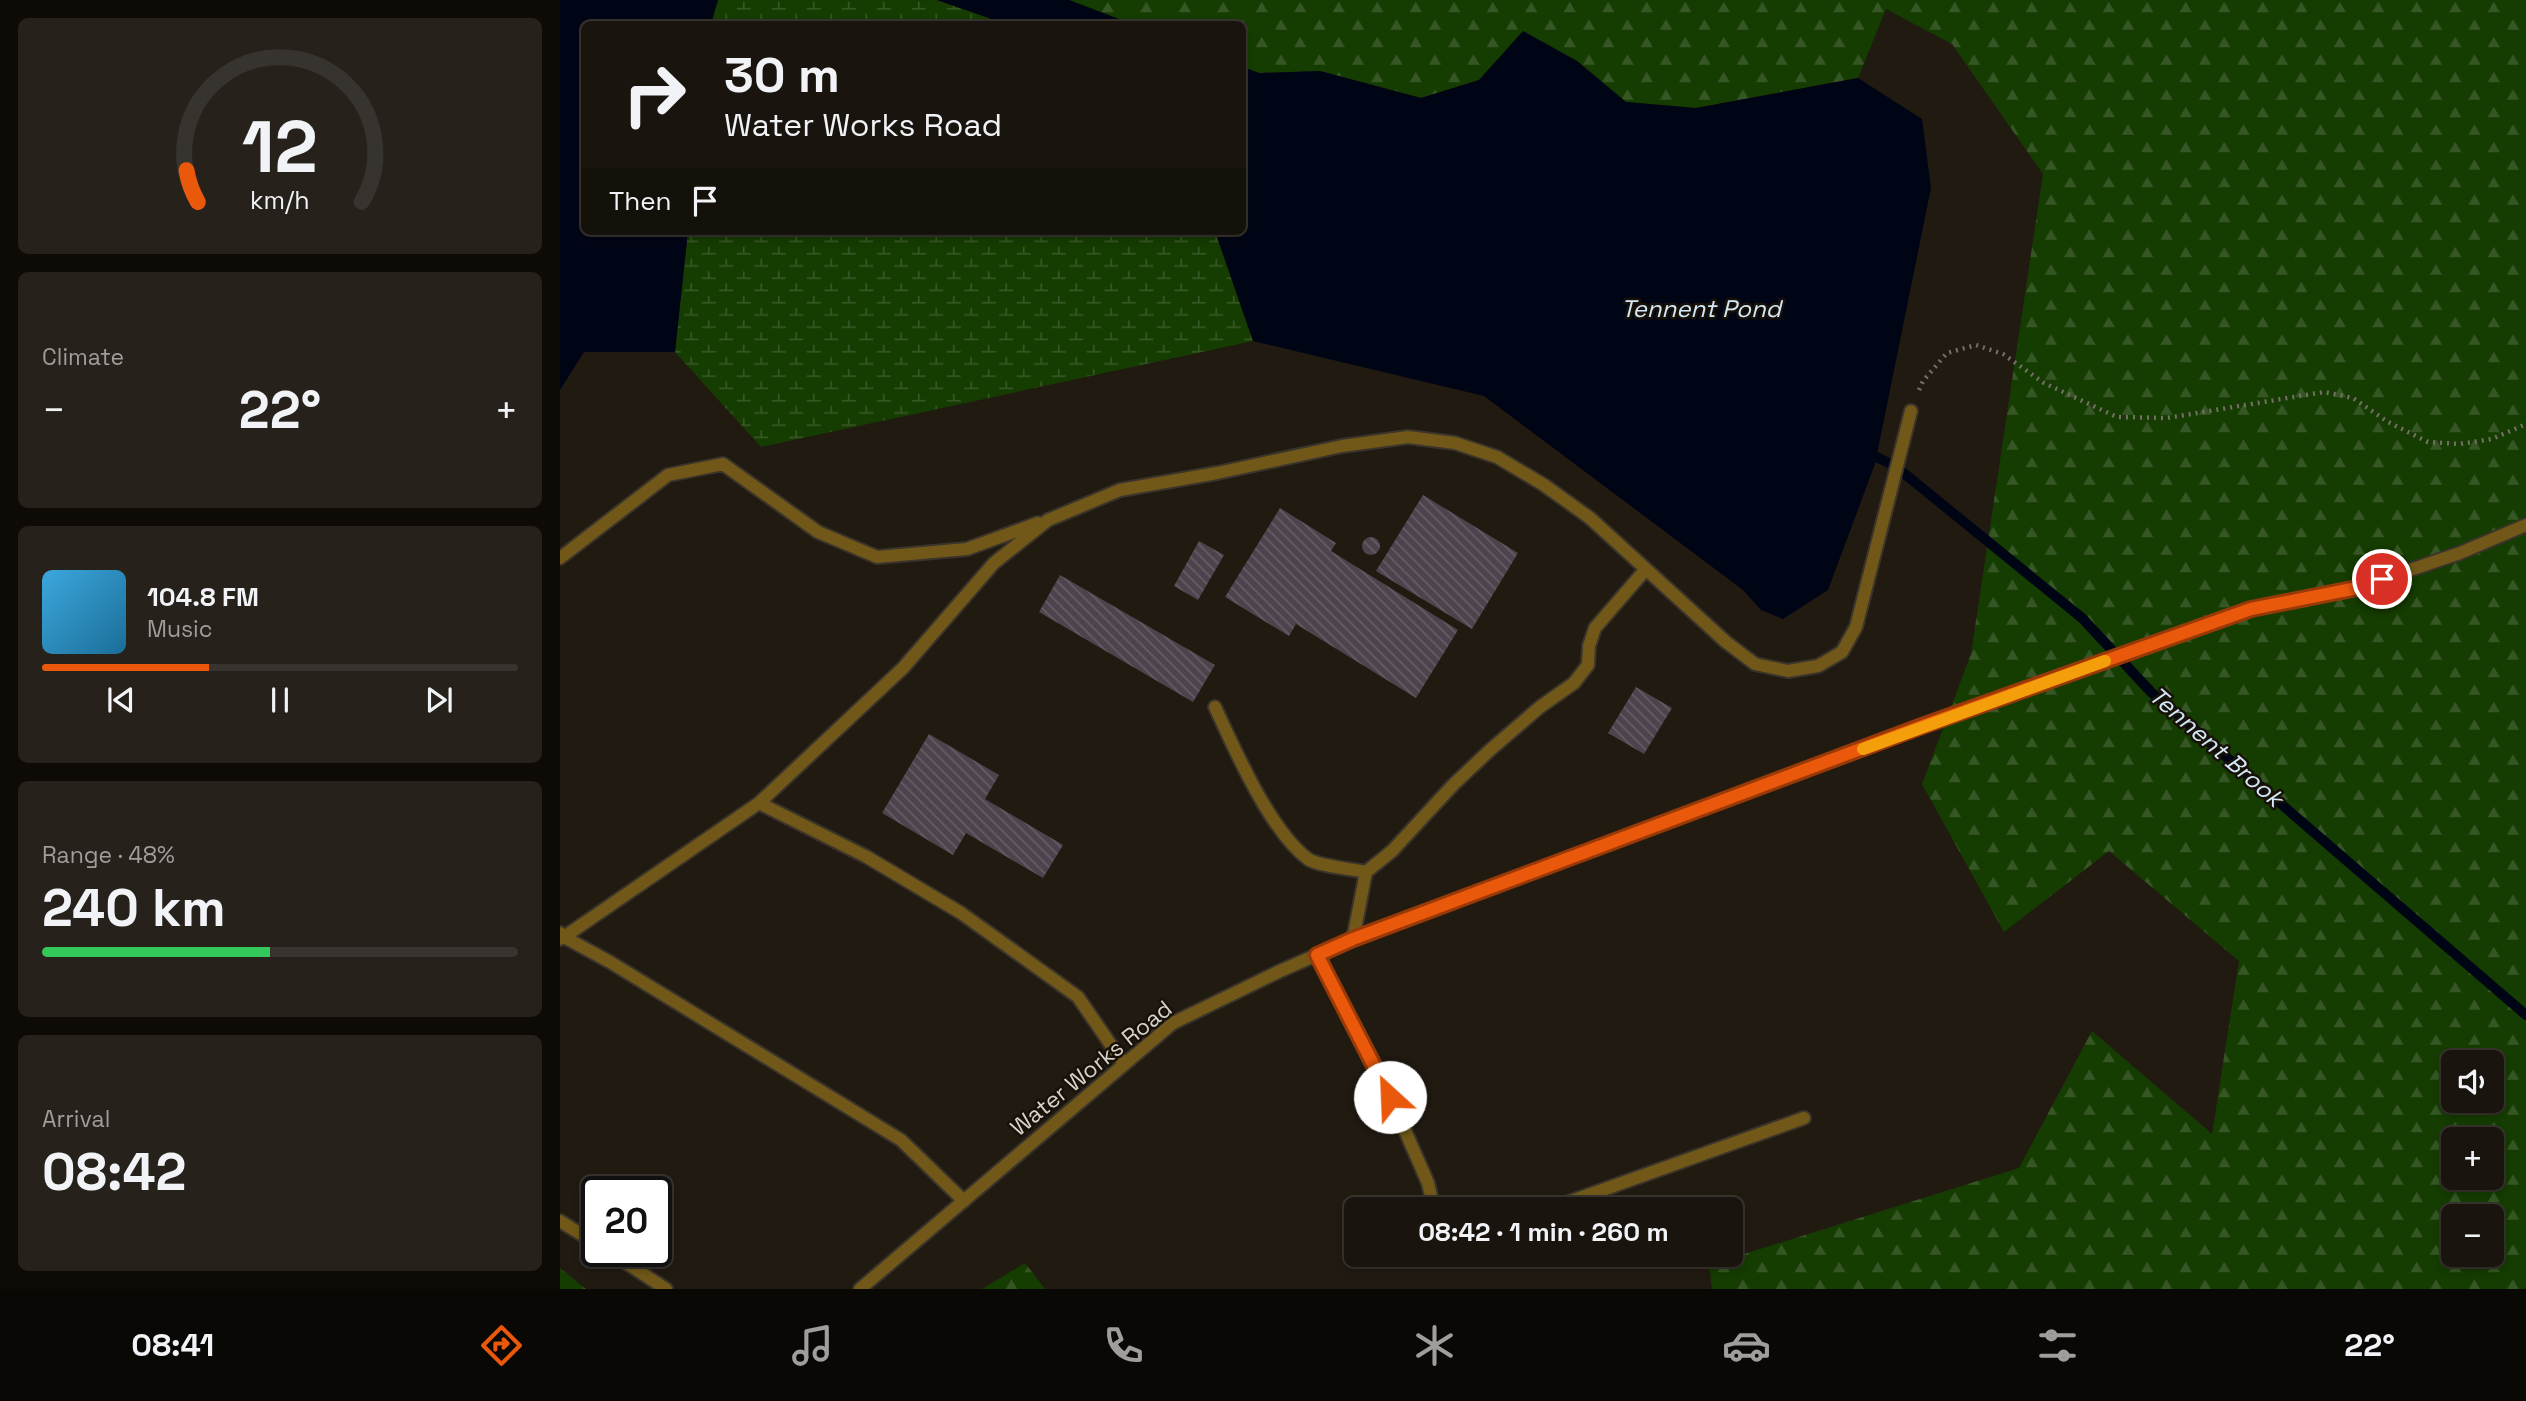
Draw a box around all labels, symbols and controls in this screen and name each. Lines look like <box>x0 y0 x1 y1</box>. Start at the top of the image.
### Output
text: 30 m <box>724 44 840 106</box>
icon: right <box>609 49 700 140</box>
text: 12 <box>242 100 318 193</box>
text: Water Works Road <box>724 105 1002 145</box>
icon: arrive <box>686 182 724 220</box>
text: km/h <box>250 184 310 216</box>
text: Then <box>609 184 672 218</box>
water label: Tennent Pond <box>1621 293 1784 324</box>
text: Climate <box>42 342 124 372</box>
text: 22° <box>239 377 321 443</box>
text: − <box>42 386 66 434</box>
text: + <box>494 386 518 434</box>
pin <box>2352 549 2412 609</box>
icon: arrive <box>2363 560 2401 598</box>
text: 104.8 FM <box>147 580 259 614</box>
text: Music <box>147 614 212 644</box>
water label: Tennent Brook <box>2143 680 2292 816</box>
icon: previous <box>102 681 140 719</box>
icon: pause <box>261 681 299 719</box>
icon: next <box>420 681 458 719</box>
text: Range · 48% <box>42 840 175 870</box>
text: 240 km <box>42 875 226 941</box>
street label: Water Works Road <box>1004 993 1178 1143</box>
map controls <box>2441 1050 2504 1267</box>
button: sound <box>2441 1050 2504 1113</box>
position arrow <box>1353 1060 1427 1134</box>
text: Arrival <box>42 1104 110 1134</box>
button: + <box>2441 1127 2504 1190</box>
text: 08:42 <box>42 1139 186 1205</box>
speed limit sign: 20 <box>581 1176 672 1267</box>
button: − <box>2441 1204 2504 1267</box>
text: 08:42 · 1 min · 260 m <box>1418 1215 1669 1249</box>
icon: directions <box>477 1321 526 1370</box>
icon: music <box>788 1321 837 1370</box>
icon: phone <box>1099 1321 1148 1370</box>
icon: climate <box>1410 1321 1459 1370</box>
icon: car <box>1722 1321 1771 1370</box>
icon: filters <box>2033 1321 2082 1370</box>
text: 08:41 <box>131 1325 214 1365</box>
text: 22° <box>2344 1325 2395 1365</box>

